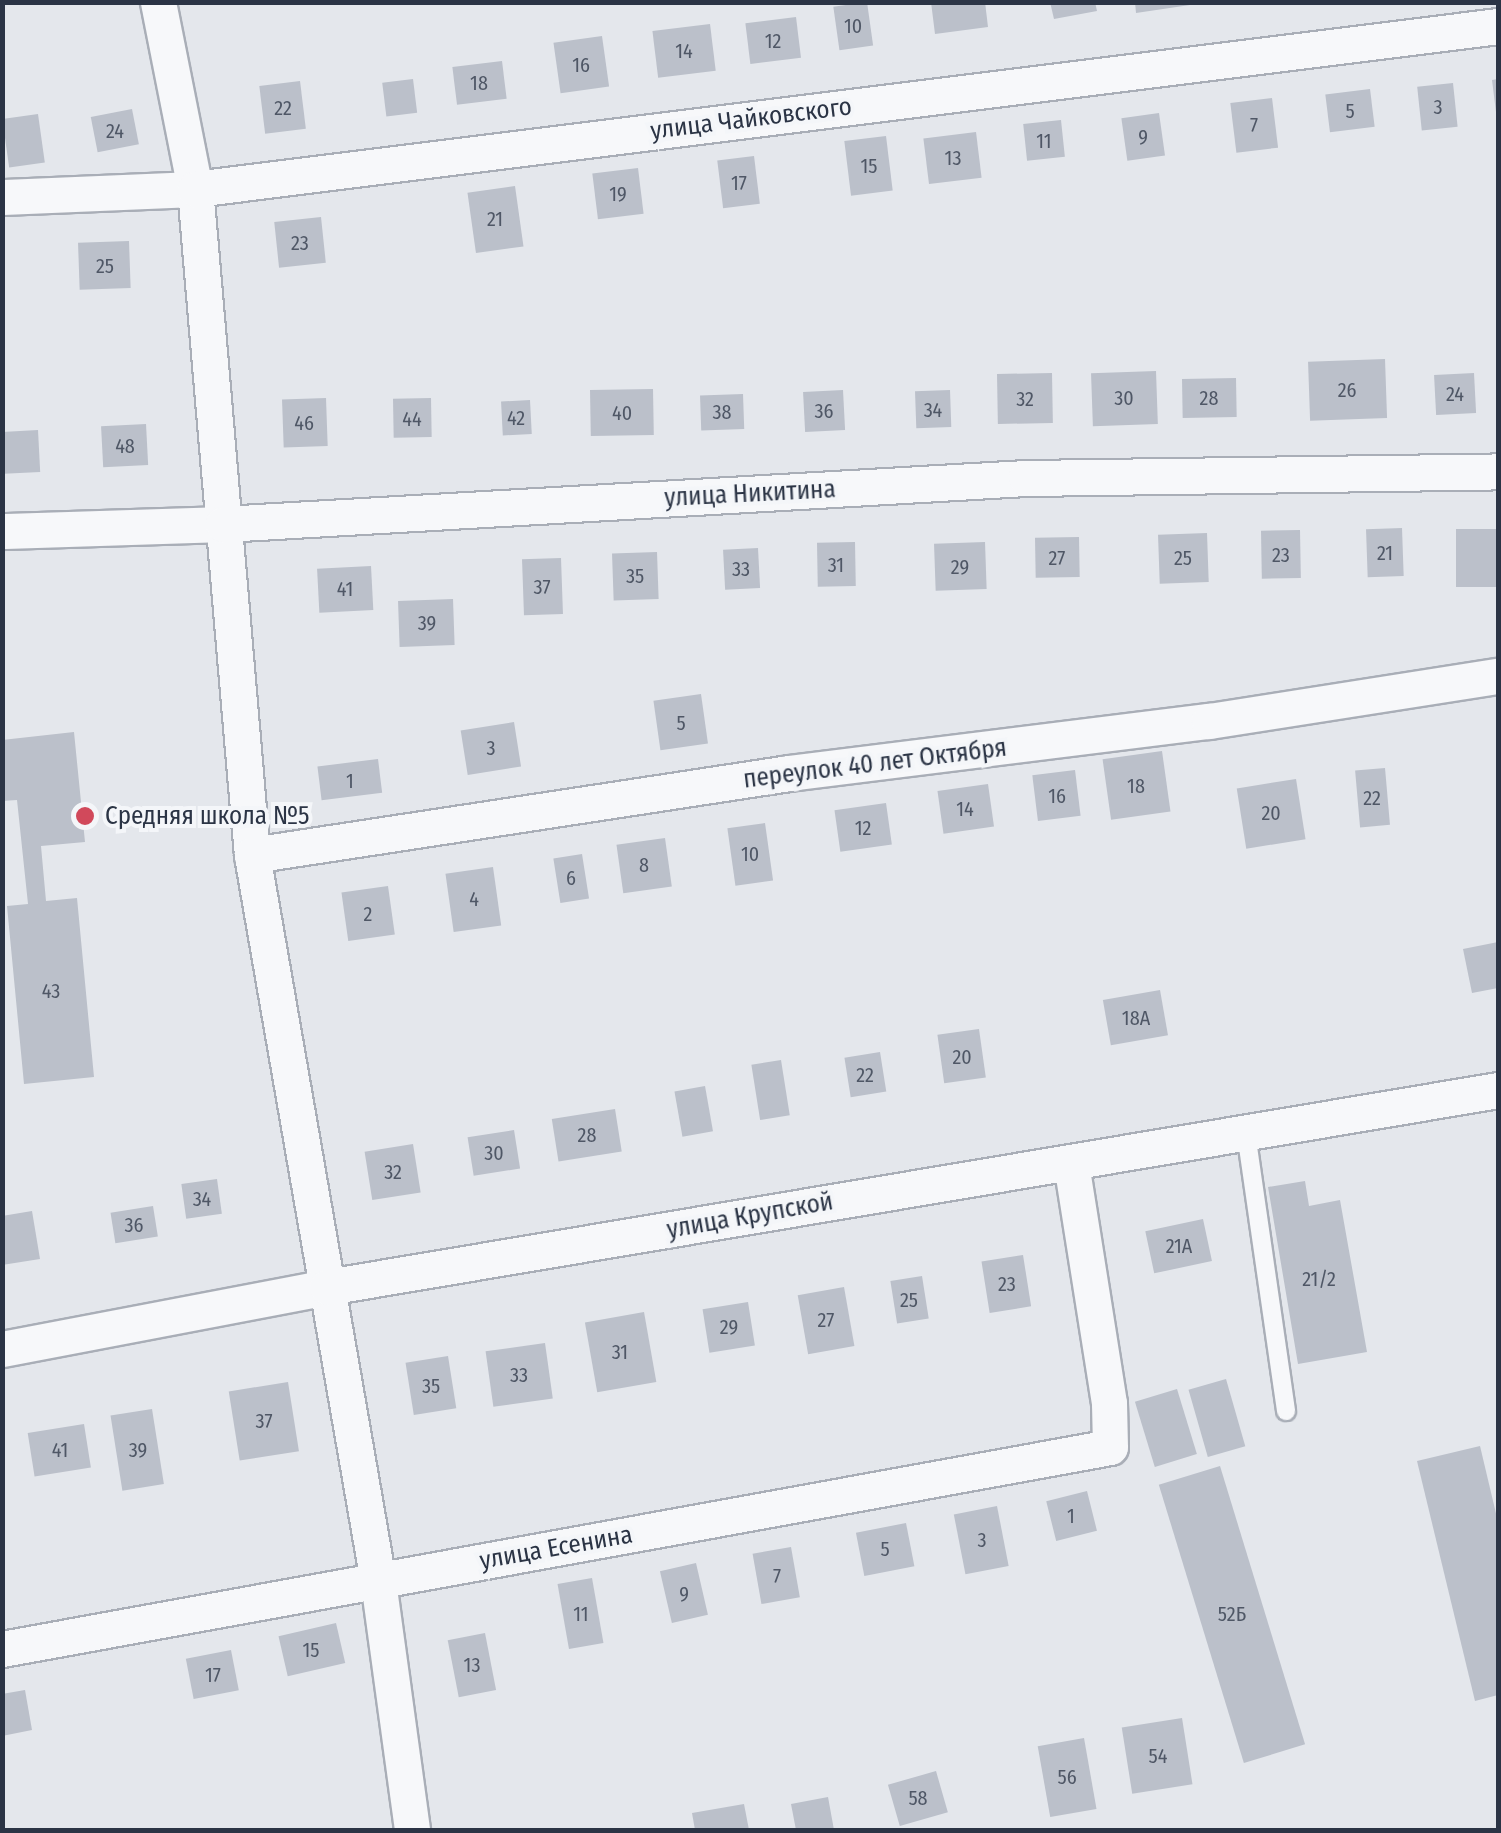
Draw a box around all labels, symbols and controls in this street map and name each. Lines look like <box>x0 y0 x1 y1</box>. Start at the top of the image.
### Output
house number: 10 <box>844 14 862 38</box>
house number: 12 <box>765 29 781 53</box>
house number: 14 <box>675 39 693 63</box>
house number: 16 <box>572 53 590 77</box>
house number: 18 <box>470 71 488 95</box>
street label: улица Чайковского <box>649 92 853 146</box>
house number: 3 <box>1433 95 1443 119</box>
house number: 22 <box>274 96 292 120</box>
house number: 5 <box>1345 99 1355 123</box>
house number: 7 <box>1250 113 1258 137</box>
house number: 24 <box>106 119 124 143</box>
house number: 9 <box>1138 125 1148 149</box>
house number: 11 <box>1036 129 1052 153</box>
house number: 13 <box>945 146 961 170</box>
house number: 15 <box>861 154 877 178</box>
house number: 17 <box>731 171 747 195</box>
house number: 19 <box>609 182 627 206</box>
house number: 21 <box>487 207 503 231</box>
house number: 23 <box>291 231 309 255</box>
house number: 25 <box>96 254 114 278</box>
house number: 26 <box>1338 378 1356 402</box>
house number: 24 <box>1446 382 1464 406</box>
house number: 30 <box>1114 386 1134 410</box>
house number: 28 <box>1200 386 1218 410</box>
house number: 32 <box>1016 387 1034 411</box>
house number: 34 <box>924 398 942 422</box>
house number: 36 <box>815 399 833 423</box>
house number: 38 <box>712 400 732 424</box>
house number: 40 <box>612 401 632 425</box>
house number: 42 <box>507 406 525 430</box>
house number: 44 <box>402 407 422 431</box>
house number: 46 <box>294 411 314 435</box>
house number: 48 <box>115 434 135 458</box>
street label: улица Никитина <box>664 475 836 513</box>
house number: 21 <box>1377 541 1393 565</box>
house number: 23 <box>1272 543 1290 567</box>
house number: 27 <box>1049 546 1065 570</box>
house number: 25 <box>1174 546 1192 570</box>
house number: 31 <box>828 553 844 577</box>
house number: 29 <box>951 555 969 579</box>
house number: 33 <box>732 557 750 581</box>
house number: 35 <box>626 564 644 588</box>
house number: 37 <box>533 575 551 599</box>
house number: 41 <box>337 577 353 601</box>
house number: 39 <box>418 611 436 635</box>
house number: 5 <box>676 711 686 735</box>
street label: переулок 40 лет Октября <box>742 733 1008 795</box>
house number: 3 <box>486 736 496 760</box>
house number: 1 <box>346 769 354 793</box>
house number: 18 <box>1127 774 1145 798</box>
house number: 16 <box>1048 784 1066 808</box>
house number: 22 <box>1363 786 1381 810</box>
house number: 14 <box>956 797 974 821</box>
place label: Средняя школа №5 <box>105 801 310 831</box>
house number: 20 <box>1261 801 1281 825</box>
marker: Средняя школа №5 <box>74 805 96 827</box>
house number: 12 <box>855 816 871 840</box>
house number: 10 <box>741 842 759 866</box>
house number: 8 <box>639 853 649 877</box>
house number: 6 <box>566 866 576 890</box>
house number: 4 <box>469 887 479 911</box>
house number: 2 <box>364 902 372 926</box>
house number: 43 <box>42 979 60 1003</box>
house number: 18А <box>1122 1006 1150 1030</box>
house number: 20 <box>952 1045 972 1069</box>
house number: 22 <box>856 1063 874 1087</box>
house number: 28 <box>578 1123 596 1147</box>
house number: 30 <box>484 1141 504 1165</box>
house number: 32 <box>384 1160 402 1184</box>
house number: 34 <box>193 1187 211 1211</box>
street label: улица Крупской <box>665 1187 835 1245</box>
house number: 36 <box>125 1213 143 1237</box>
house number: 21А <box>1166 1234 1192 1258</box>
house number: 21/2 <box>1302 1267 1336 1291</box>
house number: 23 <box>998 1272 1016 1296</box>
house number: 25 <box>900 1288 918 1312</box>
house number: 27 <box>818 1308 834 1332</box>
house number: 29 <box>720 1315 738 1339</box>
house number: 31 <box>612 1340 628 1364</box>
house number: 33 <box>510 1363 528 1387</box>
house number: 35 <box>422 1374 440 1398</box>
house number: 37 <box>255 1409 273 1433</box>
house number: 41 <box>52 1438 68 1462</box>
house number: 39 <box>129 1438 147 1462</box>
house number: 1 <box>1067 1504 1075 1528</box>
street label: улица Есенина <box>477 1520 635 1576</box>
house number: 3 <box>977 1528 987 1552</box>
house number: 5 <box>880 1537 890 1561</box>
house number: 7 <box>773 1564 781 1588</box>
house number: 9 <box>679 1582 689 1606</box>
house number: 11 <box>573 1602 589 1626</box>
house number: 52Б <box>1218 1602 1246 1626</box>
house number: 15 <box>303 1638 319 1662</box>
house number: 13 <box>464 1653 480 1677</box>
house number: 17 <box>205 1663 221 1687</box>
house number: 54 <box>1149 1744 1167 1768</box>
house number: 56 <box>1057 1765 1077 1789</box>
house number: 58 <box>908 1786 928 1810</box>

